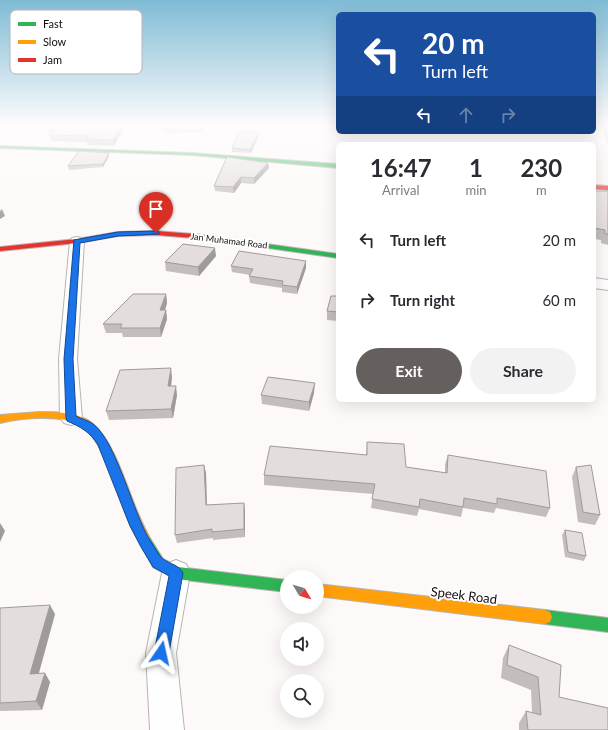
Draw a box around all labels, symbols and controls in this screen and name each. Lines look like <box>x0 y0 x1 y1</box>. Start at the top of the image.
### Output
legend <box>10 10 142 74</box>
text: Fast <box>43 17 63 30</box>
text: 20 m <box>422 26 485 60</box>
icon: left <box>356 28 408 80</box>
text: Slow <box>43 35 67 48</box>
text: Jam <box>43 53 62 66</box>
text: Turn left <box>422 60 488 82</box>
icon: left <box>413 104 435 126</box>
icon: ahead <box>455 104 477 126</box>
icon: right <box>497 104 519 126</box>
text: 16:47 <box>370 153 432 182</box>
text: 1 <box>469 153 483 182</box>
text: 230 <box>520 153 562 182</box>
text: Arrival <box>382 182 419 198</box>
text: min <box>466 182 487 198</box>
text: m <box>536 182 547 198</box>
pin <box>139 192 173 233</box>
icon: arrive <box>145 198 167 220</box>
icon: left <box>356 229 378 251</box>
street label: Jan Muhamad Road <box>190 230 268 251</box>
text: Turn left <box>390 231 446 249</box>
text: 20 m <box>542 231 576 249</box>
icon: right <box>356 289 378 311</box>
text: Turn right <box>390 291 455 309</box>
text: 60 m <box>542 291 576 309</box>
button: Exit <box>356 348 462 394</box>
button: Share <box>470 348 576 394</box>
north arrow <box>280 570 324 614</box>
map controls <box>280 570 324 718</box>
street label: Speek Road <box>430 583 498 607</box>
button: sound <box>280 622 324 666</box>
position arrow <box>140 632 182 674</box>
button: search <box>280 674 324 718</box>

